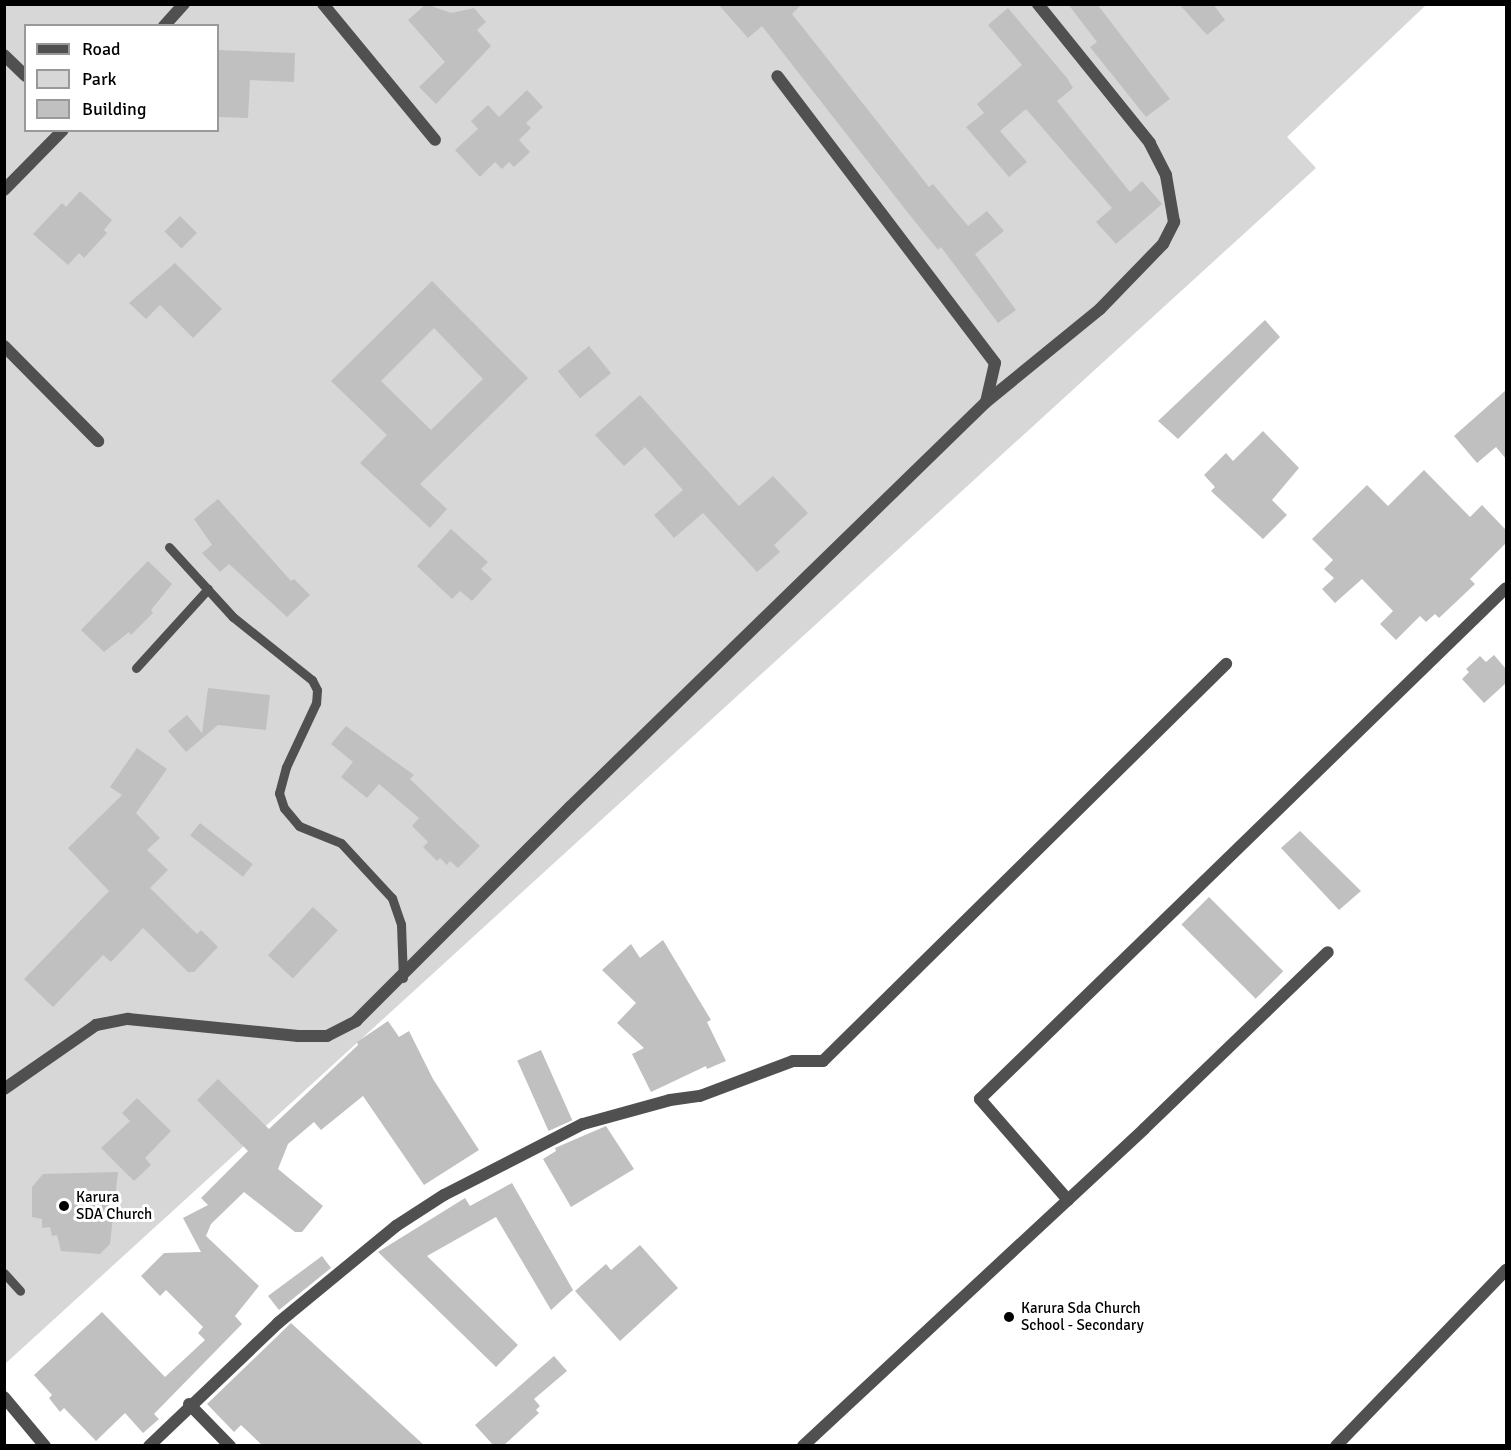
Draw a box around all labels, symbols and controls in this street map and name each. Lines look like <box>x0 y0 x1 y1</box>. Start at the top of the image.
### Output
legend <box>24 24 219 132</box>
text: Road <box>82 38 121 60</box>
text: Park <box>82 68 117 90</box>
text: Building <box>82 98 146 120</box>
place label: Karura SDA Church <box>76 1188 152 1223</box>
marker: Karura SDA Church <box>57 1199 71 1213</box>
place label: Karura Sda Church School - Secondary <box>1021 1299 1144 1334</box>
marker: Karura Sda Church School - Secondary <box>1002 1310 1016 1324</box>

